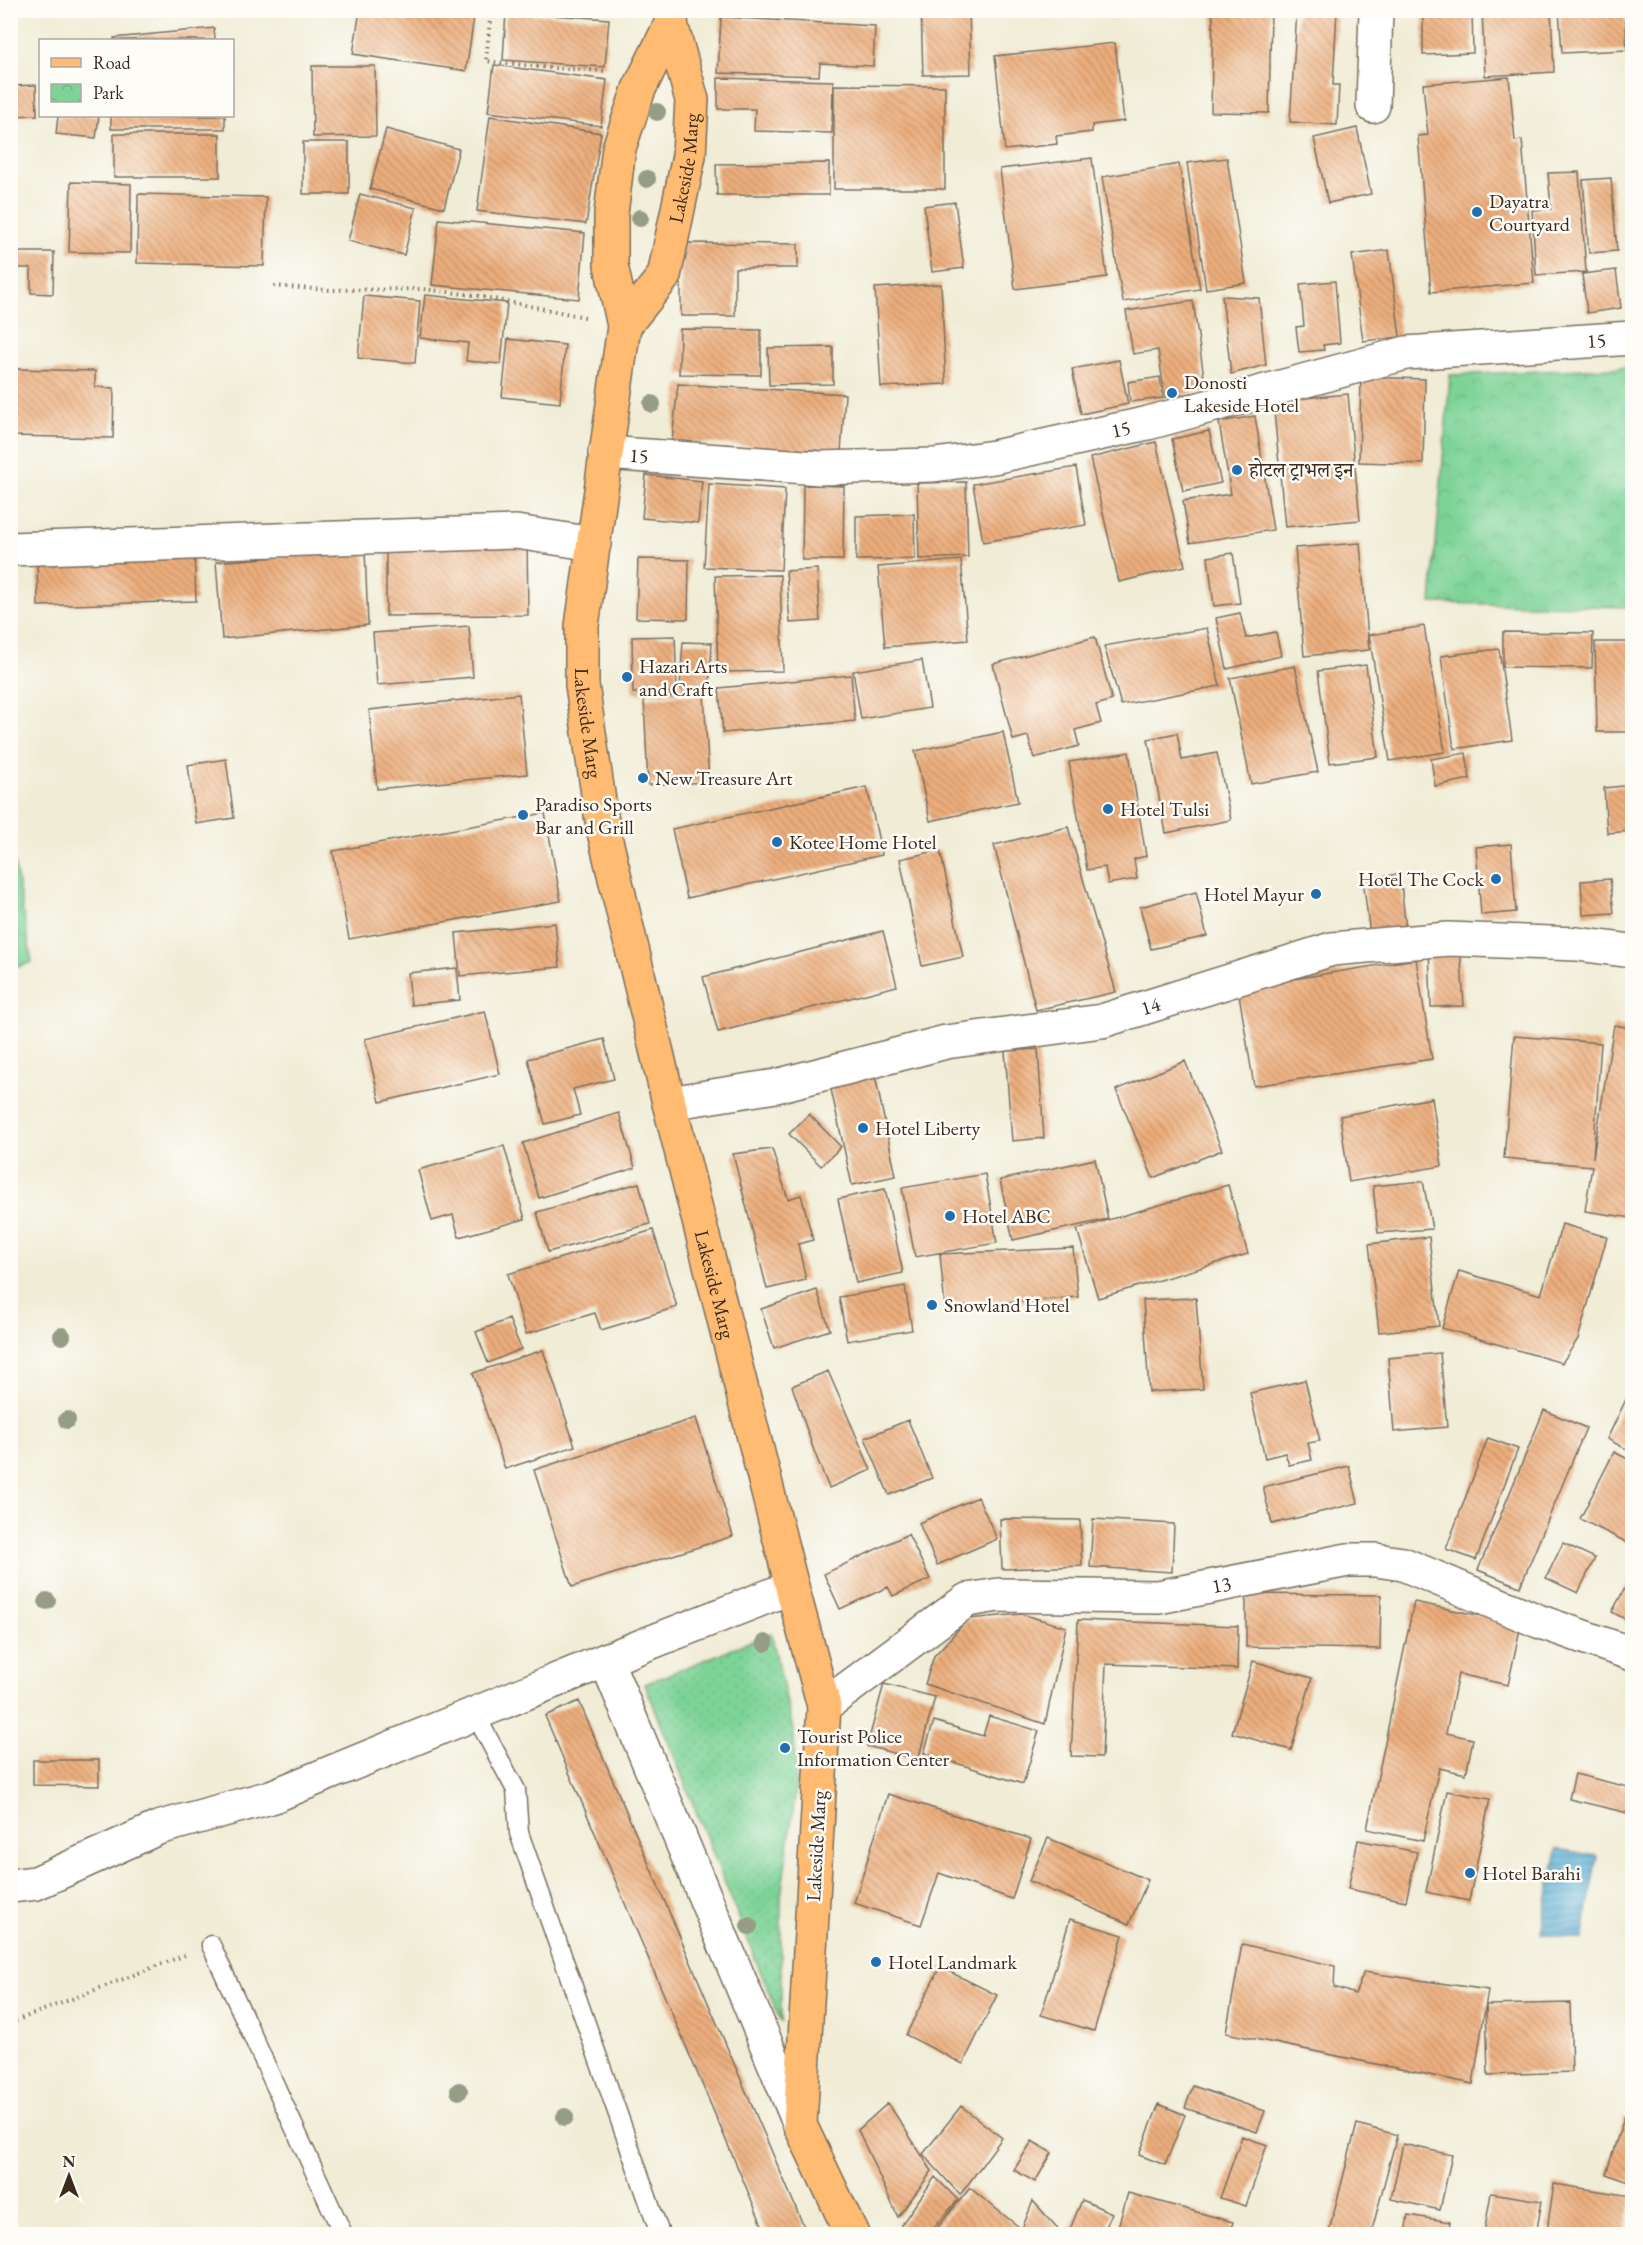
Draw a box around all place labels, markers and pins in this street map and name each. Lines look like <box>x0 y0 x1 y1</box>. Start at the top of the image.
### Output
place label: Dayatra Courtyard <box>1489 188 1571 237</box>
marker: Dayatra Courtyard <box>1470 205 1484 219</box>
place label: Donosti Lakeside Hotel <box>1184 369 1299 418</box>
marker: Donosti Lakeside Hotel <box>1165 386 1179 400</box>
place label: होटल ट्राभल इन <box>1248 457 1355 483</box>
marker: होटल ट्राभल इन <box>1230 463 1244 477</box>
place label: Hazari Arts and Craft <box>639 653 727 702</box>
marker: Hazari Arts and Craft <box>620 670 634 684</box>
place label: New Treasure Art <box>655 765 793 791</box>
marker: New Treasure Art <box>636 771 650 785</box>
place label: Paradiso Sports Bar and Grill <box>535 791 652 840</box>
place label: Hotel Tulsi <box>1120 796 1209 822</box>
marker: Hotel Tulsi <box>1101 802 1115 816</box>
marker: Paradiso Sports Bar and Grill <box>516 808 530 822</box>
place label: Kotee Home Hotel <box>789 829 937 855</box>
marker: Kotee Home Hotel <box>770 835 784 849</box>
place label: Hotel The Cock <box>1358 866 1485 892</box>
marker: Hotel The Cock <box>1489 872 1503 886</box>
place label: Hotel Mayur <box>1204 881 1304 907</box>
marker: Hotel Mayur <box>1309 887 1323 901</box>
place label: Hotel Liberty <box>875 1115 981 1141</box>
marker: Hotel Liberty <box>856 1121 870 1135</box>
place label: Hotel ABC <box>962 1203 1051 1229</box>
marker: Hotel ABC <box>943 1209 957 1223</box>
place label: Snowland Hotel <box>944 1292 1070 1318</box>
marker: Snowland Hotel <box>925 1298 939 1312</box>
place label: Tourist Police Information Center <box>797 1723 950 1772</box>
marker: Tourist Police Information Center <box>778 1741 792 1755</box>
place label: Hotel Barahi <box>1482 1860 1581 1886</box>
marker: Hotel Barahi <box>1463 1866 1477 1880</box>
place label: Hotel Landmark <box>888 1949 1018 1975</box>
marker: Hotel Landmark <box>869 1955 883 1969</box>

